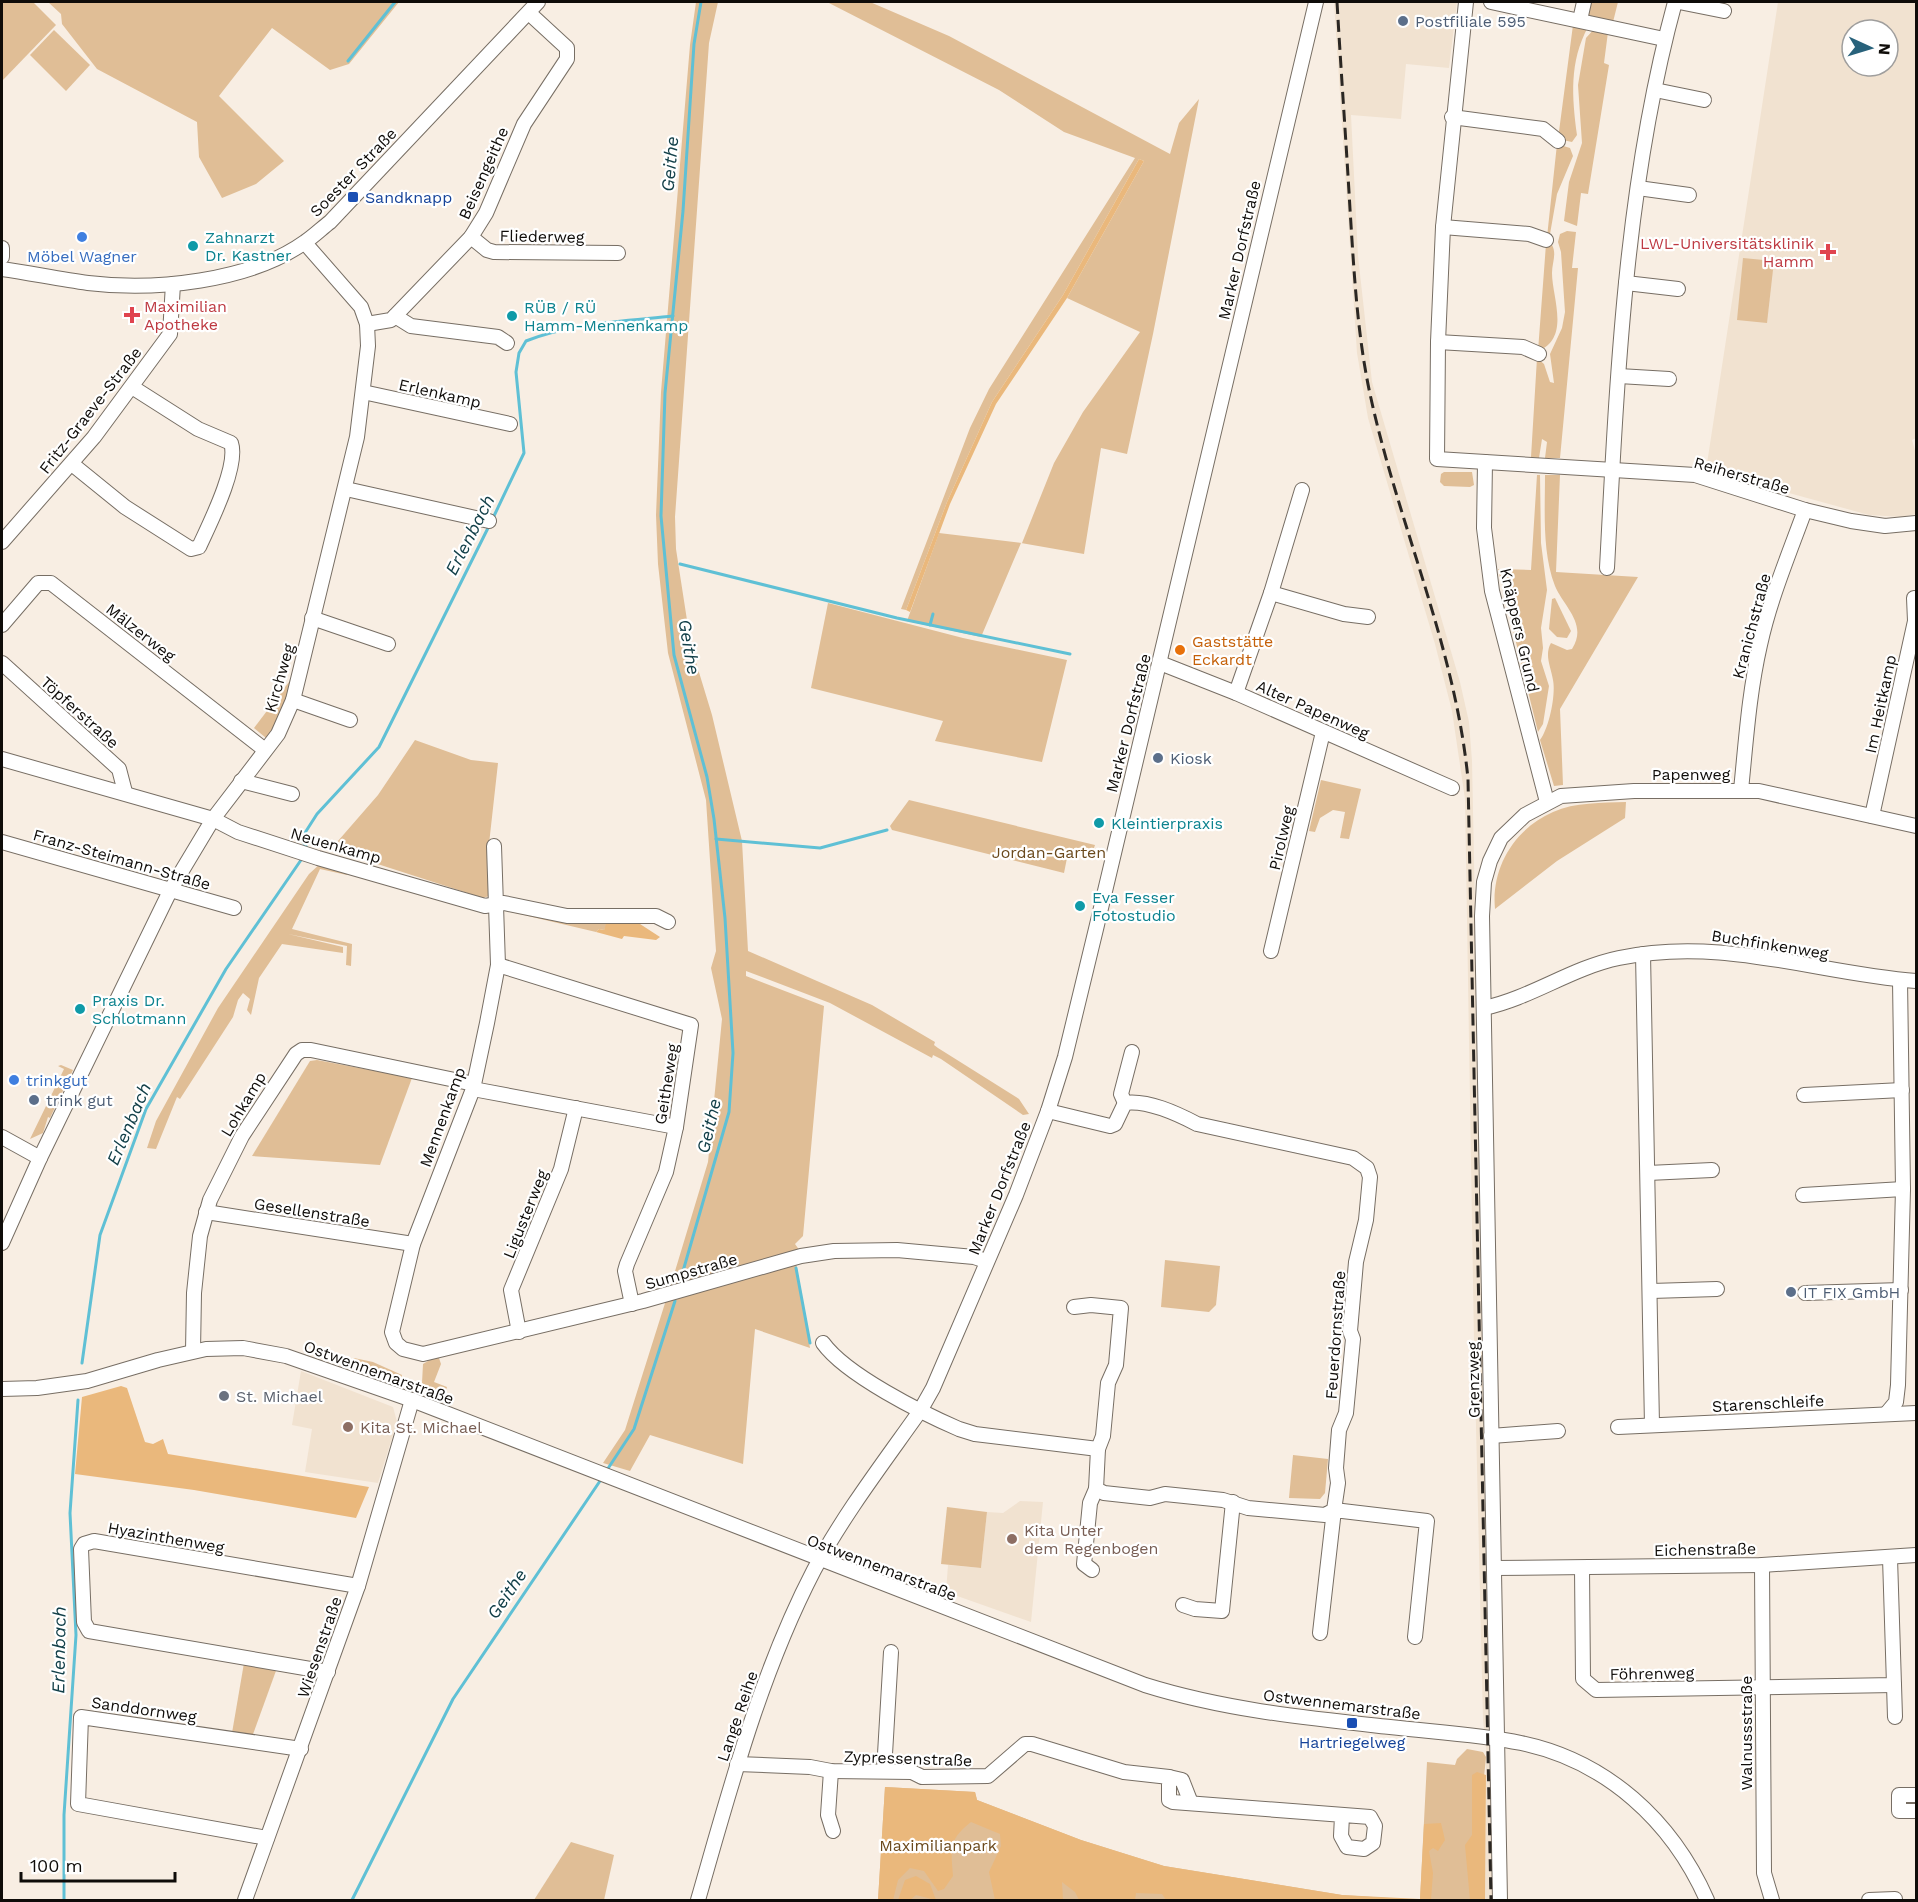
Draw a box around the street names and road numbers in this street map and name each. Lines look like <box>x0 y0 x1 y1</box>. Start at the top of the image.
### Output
street label: Soester Straße <box>306 124 401 221</box>
street label: Beisengeithe <box>455 124 512 222</box>
street label: Marker Dorfstraße <box>1214 179 1265 322</box>
street label: Fliederweg <box>499 226 585 247</box>
street label: Fritz-Graeve-Straße <box>35 343 146 477</box>
street label: Erlenkamp <box>397 375 483 412</box>
street label: Reiherstraße <box>1692 453 1792 498</box>
street label: Knäppers Grund <box>1496 566 1543 694</box>
street label: Kranichstraße <box>1728 571 1775 681</box>
street label: Mälzerweg <box>102 599 179 666</box>
street label: Kirchweg <box>261 641 298 715</box>
street label: Marker Dorfstraße <box>1102 652 1155 794</box>
street label: Im Heitkamp <box>1861 653 1900 755</box>
street label: Töpferstraße <box>37 672 123 752</box>
street label: Alter Papenweg <box>1253 676 1373 743</box>
street label: Papenweg <box>1652 765 1731 784</box>
street label: Pirolweg <box>1265 804 1298 872</box>
street label: Neuenkamp <box>288 824 383 867</box>
street label: Franz-Steimann-Straße <box>31 825 213 894</box>
street label: Buchfinkenweg <box>1710 926 1830 963</box>
street label: Geitheweg <box>651 1042 682 1126</box>
street label: Mennenkamp <box>416 1065 469 1170</box>
street label: Lohkamp <box>217 1068 270 1140</box>
street label: Marker Dorfstraße <box>964 1119 1035 1258</box>
street label: Ligusterweg <box>499 1167 552 1261</box>
street label: Gesellenstraße <box>253 1194 371 1231</box>
street label: Sumpstraße <box>643 1249 739 1294</box>
street label: Feuerdornstraße <box>1322 1270 1349 1400</box>
street label: Ostwennemarstraße <box>301 1336 457 1409</box>
street label: Grenzweg <box>1463 1341 1484 1418</box>
street label: Starenschleife <box>1711 1391 1825 1416</box>
street label: Hyazinthenweg <box>106 1518 226 1557</box>
street label: Ostwennemarstraße <box>804 1530 959 1605</box>
street label: Eichenstraße <box>1654 1539 1756 1560</box>
street label: Wiesenstraße <box>293 1594 346 1700</box>
street label: Föhrenweg <box>1610 1663 1695 1684</box>
street label: Lange Reihe <box>713 1668 762 1764</box>
street label: Walnussstraße <box>1737 1676 1756 1790</box>
street label: Ostwennemarstraße <box>1262 1685 1422 1724</box>
street label: Sanddornweg <box>90 1693 198 1726</box>
street label: Zypressenstraße <box>843 1747 973 1770</box>

